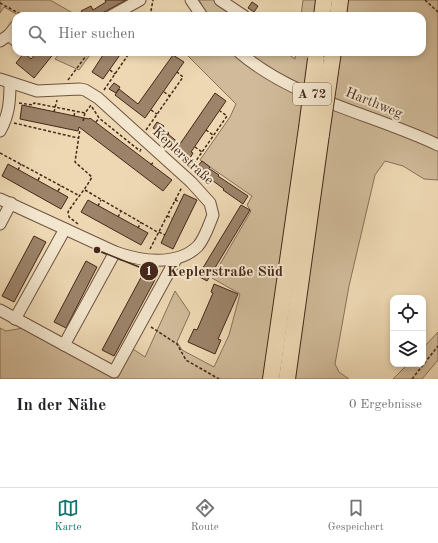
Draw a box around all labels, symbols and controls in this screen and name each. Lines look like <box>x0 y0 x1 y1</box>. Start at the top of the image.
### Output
search box <box>12 12 426 56</box>
icon: search <box>26 23 48 45</box>
text: Hier suchen <box>58 27 135 42</box>
road number: A 72 <box>293 83 331 105</box>
street label: Harthweg <box>343 85 405 121</box>
street label: Keplerstraße <box>150 124 216 188</box>
callout: Keplerstraße Süd <box>139 257 291 284</box>
text: Keplerstraße Süd <box>167 265 283 280</box>
text: 1 <box>146 266 152 278</box>
map controls <box>390 295 426 367</box>
button: locate <box>390 295 426 331</box>
button: layers <box>390 331 426 367</box>
text: In der Nähe <box>16 397 106 414</box>
text: 0 Ergebnisse <box>349 398 422 411</box>
tab: Karte <box>55 497 82 535</box>
tab: Route <box>191 497 219 535</box>
tab: Gespeichert <box>328 497 383 535</box>

